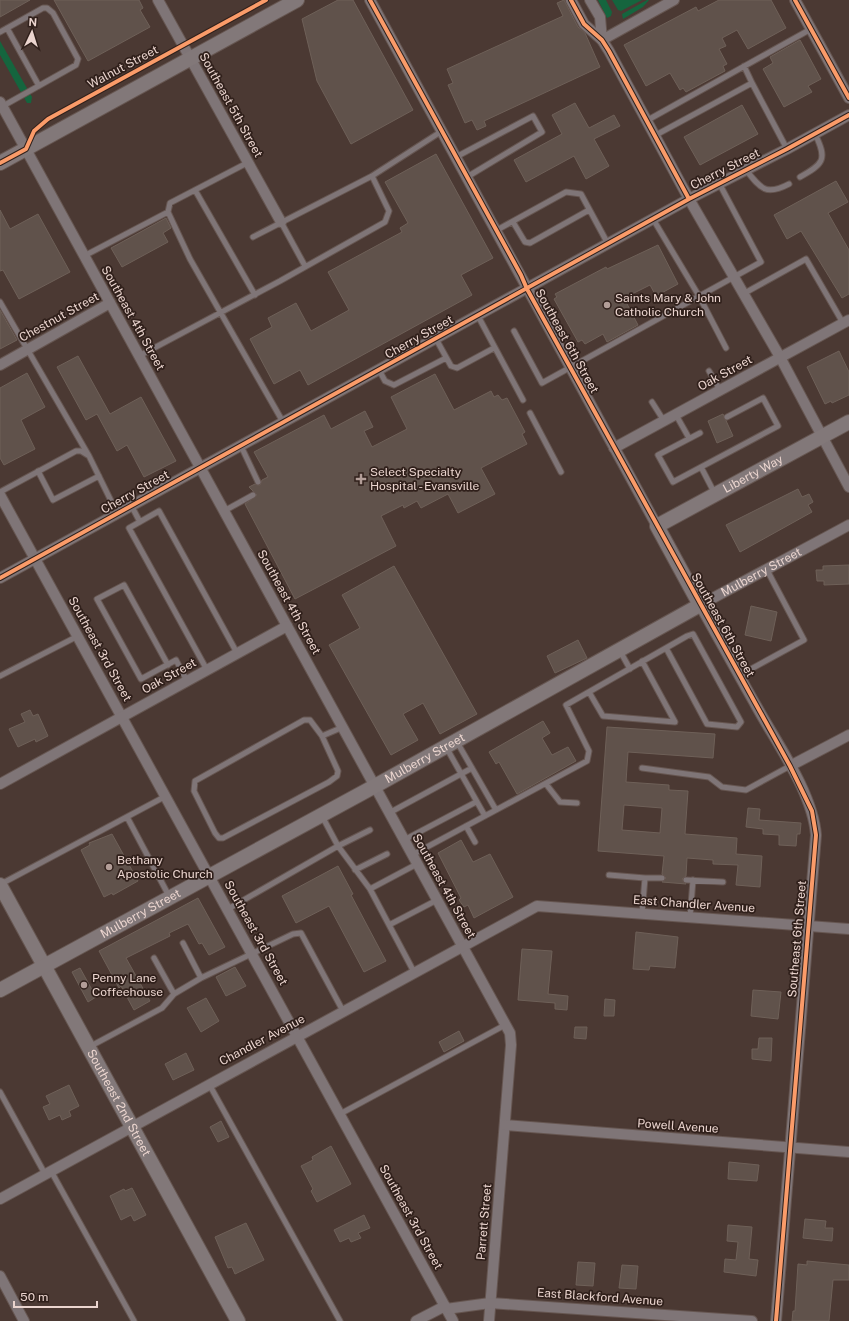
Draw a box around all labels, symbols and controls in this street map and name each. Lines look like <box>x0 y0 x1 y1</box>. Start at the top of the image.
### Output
north arrow <box>12 12 52 52</box>
text: N <box>28 16 37 28</box>
street label: Walnut Street <box>85 42 161 91</box>
street label: Southeast 5th Street <box>196 50 266 160</box>
street label: Cherry Street <box>688 145 762 192</box>
street label: Southeast 4th Street <box>98 263 168 373</box>
street label: Southeast 6th Street <box>532 286 602 396</box>
street label: Chestnut Street <box>17 289 102 345</box>
place label: Saints Mary & John Catholic Church <box>615 291 721 319</box>
marker: Saints Mary & John Catholic Church <box>602 300 612 310</box>
street label: Cherry Street <box>382 312 456 362</box>
street label: Oak Street <box>695 352 755 394</box>
street label: Liberty Way <box>721 452 786 496</box>
place label: Select Specialty Hospital - Evansville <box>370 465 480 493</box>
street label: Cherry Street <box>98 467 172 517</box>
marker: Select Specialty Hospital - Evansville <box>355 473 367 485</box>
street label: Mulberry Street <box>719 545 804 599</box>
street label: Southeast 4th Street <box>254 547 324 657</box>
street label: Southeast 6th Street <box>688 570 758 680</box>
street label: Southeast 3rd Street <box>65 594 135 704</box>
street label: Oak Street <box>139 655 199 697</box>
street label: Mulberry Street <box>383 730 468 786</box>
street label: Southeast 4th Street <box>409 831 479 941</box>
place label: Bethany Apostolic Church <box>117 853 213 881</box>
marker: Bethany Apostolic Church <box>104 862 114 872</box>
street label: Southeast 3rd Street <box>221 878 291 988</box>
street label: Southeast 6th Street <box>785 880 809 998</box>
street label: Mulberry Street <box>98 886 183 941</box>
street label: East Chandler Avenue <box>632 893 756 915</box>
place label: Penny Lane Coffeehouse <box>92 971 163 999</box>
marker: Penny Lane Coffeehouse <box>79 980 89 990</box>
street label: Chandler Avenue <box>217 1011 307 1068</box>
street label: Southeast 2nd Street <box>84 1047 154 1159</box>
street label: Powell Avenue <box>637 1116 719 1136</box>
street label: Southeast 3rd Street <box>376 1162 446 1272</box>
street label: Parrett Street <box>474 1183 494 1261</box>
scale bar <box>14 1283 97 1309</box>
street label: East Blackford Avenue <box>536 1286 664 1308</box>
text: 50 m <box>20 1290 48 1304</box>

